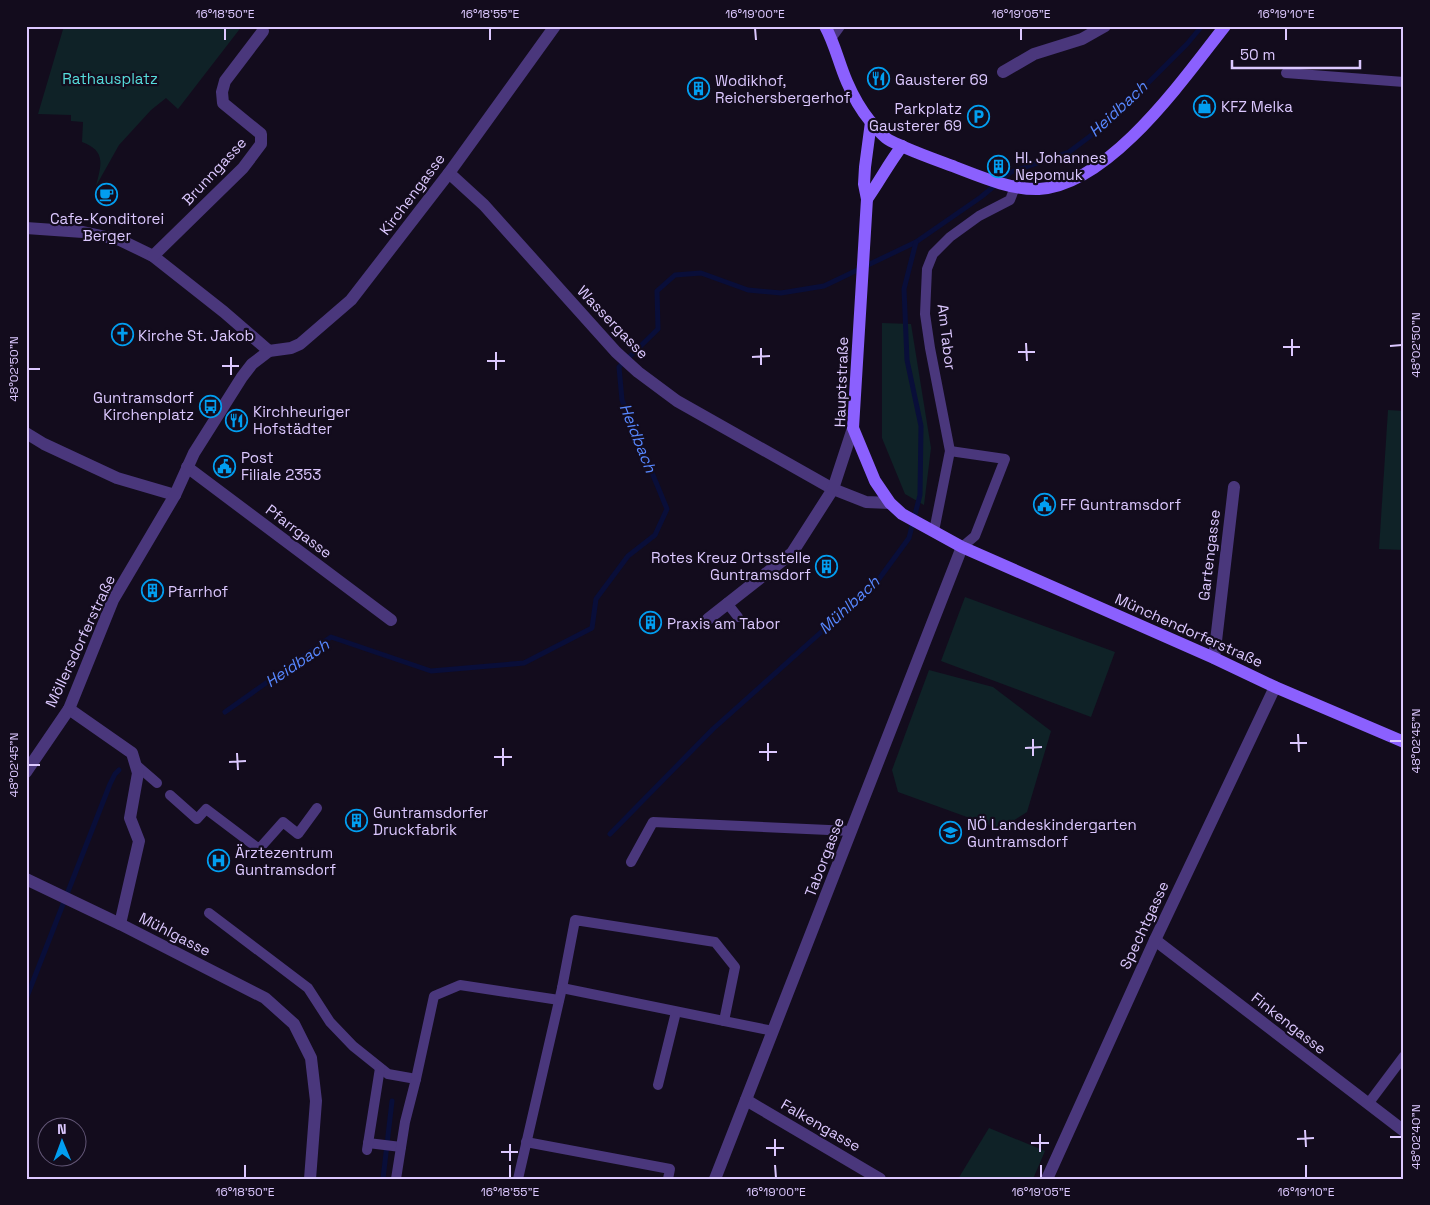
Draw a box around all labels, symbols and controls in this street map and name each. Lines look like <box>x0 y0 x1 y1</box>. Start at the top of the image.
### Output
text: 16°18'50"E <box>195 6 255 22</box>
text: 16°18'55"E <box>461 6 520 22</box>
text: 16°19'00"E <box>725 6 785 22</box>
text: 16°19'05"E <box>991 6 1051 22</box>
text: 16°19'10"E <box>1258 6 1315 22</box>
scale bar <box>1232 38 1360 70</box>
text: 50 m <box>1240 45 1275 64</box>
restaurant icon: Gausterer 69 <box>867 67 891 91</box>
park label: Rathausplatz <box>62 69 158 88</box>
place label: Gausterer 69 <box>895 70 988 89</box>
place label: Wodikhof, Reichersbergerhof <box>715 71 851 107</box>
water label: Heidbach <box>1084 76 1153 142</box>
building icon: Wodikhof, Reichersbergerhof <box>687 77 711 101</box>
shop icon: KFZ Melka <box>1193 94 1217 118</box>
place label: KFZ Melka <box>1221 97 1293 116</box>
place label: Parkplatz Gausterer 69 <box>869 99 962 135</box>
parking icon: Parkplatz Gausterer 69 <box>966 105 990 129</box>
street label: Brunngasse <box>178 133 250 209</box>
place label: Hl. Johannes Nepomuk <box>1015 148 1107 184</box>
street label: Kirchengasse <box>375 149 449 239</box>
building icon: Hl. Johannes Nepomuk <box>987 154 1011 178</box>
cafe icon: Cafe-Konditorei Berger <box>95 183 119 207</box>
place label: Cafe-Konditorei Berger <box>50 209 164 245</box>
street label: Wassergasse <box>573 281 653 363</box>
street label: Am Tabor <box>934 303 961 372</box>
text: 48°02'50"N <box>1408 312 1424 378</box>
church icon: Kirche St. Jakob <box>110 323 134 347</box>
place label: Kirche St. Jakob <box>138 326 254 345</box>
text: 48°02'50"N <box>6 336 22 402</box>
street label: Hauptstraße <box>830 336 852 428</box>
place label: Guntramsdorf Kirchenplatz <box>93 388 194 424</box>
bus stop icon: Guntramsdorf Kirchenplatz <box>198 394 222 418</box>
water label: Heidbach <box>615 400 662 477</box>
place label: Kirchheuriger Hofstädter <box>253 402 350 438</box>
restaurant icon: Kirchheuriger Hofstädter <box>225 408 249 432</box>
place label: Post Filiale 2353 <box>241 448 321 484</box>
public building icon: Post Filiale 2353 <box>213 454 237 478</box>
public building icon: FF Guntramsdorf <box>1032 492 1056 516</box>
place label: FF Guntramsdorf <box>1060 495 1181 514</box>
street label: Pfarrgasse <box>262 500 336 562</box>
street label: Gartengasse <box>1194 508 1224 602</box>
place label: Rotes Kreuz Ortsstelle Guntramsdorf <box>651 548 811 584</box>
building icon: Rotes Kreuz Ortsstelle Guntramsdorf <box>815 554 839 578</box>
water label: Mühlbach <box>814 571 885 639</box>
street label: Möllersdorferstraße <box>41 572 119 710</box>
building icon: Pfarrhof <box>140 579 164 603</box>
place label: Pfarrhof <box>168 582 229 601</box>
street label: Münchendorferstraße <box>1112 589 1266 671</box>
building icon: Praxis am Tabor <box>639 611 663 635</box>
place label: Praxis am Tabor <box>667 614 780 633</box>
water label: Heidbach <box>261 633 334 692</box>
text: 48°02'45"N <box>1408 709 1424 773</box>
text: 48°02'45"N <box>6 733 22 797</box>
place label: Guntramsdorfer Druckfabrik <box>373 803 489 839</box>
building icon: Guntramsdorfer Druckfabrik <box>345 809 369 833</box>
street label: Taborgasse <box>800 815 848 899</box>
place label: NÖ Landeskindergarten Guntramsdorf <box>967 815 1137 851</box>
school or university icon: NÖ Landeskindergarten Guntramsdorf <box>939 821 963 845</box>
place label: Ärztezentrum Guntramsdorf <box>235 843 336 879</box>
hospital icon: Ärztezentrum Guntramsdorf <box>207 849 231 873</box>
street label: Spechtgasse <box>1115 878 1173 972</box>
street label: Mühlgasse <box>136 908 214 960</box>
street label: Finkengasse <box>1248 988 1330 1058</box>
street label: Falkengasse <box>778 1095 864 1156</box>
text: 48°02'40"N <box>1408 1104 1424 1170</box>
north arrow <box>38 1118 88 1168</box>
text: N <box>57 1120 67 1138</box>
text: 16°18'50"E <box>215 1184 275 1200</box>
text: 16°18'55"E <box>481 1184 540 1200</box>
text: 16°19'00"E <box>746 1184 806 1200</box>
text: 16°19'05"E <box>1011 1184 1071 1200</box>
text: 16°19'10"E <box>1278 1184 1335 1200</box>

